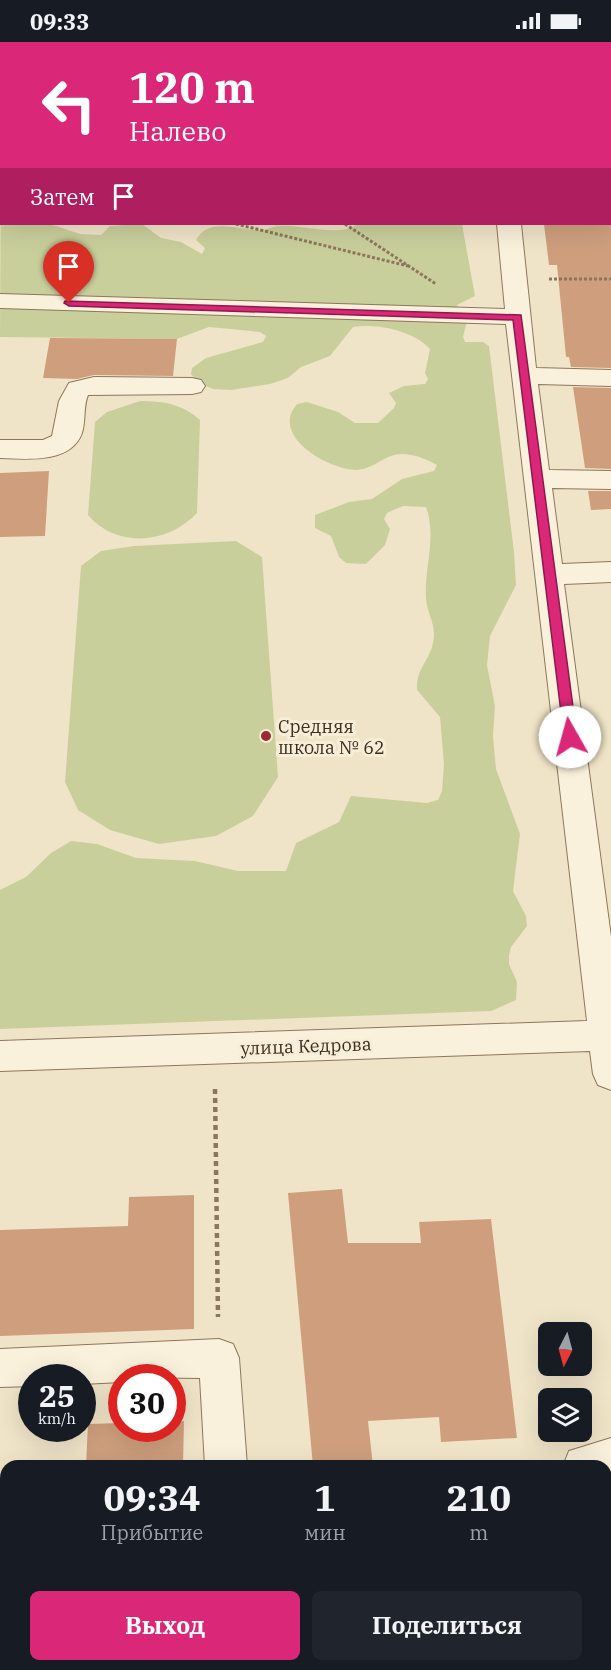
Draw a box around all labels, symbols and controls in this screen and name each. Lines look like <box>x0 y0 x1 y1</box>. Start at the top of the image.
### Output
text: 09:33 <box>30 7 89 36</box>
text: 120 m <box>129 60 255 115</box>
icon: left <box>30 66 108 144</box>
text: Налево <box>129 113 226 148</box>
icon: arrive <box>107 180 140 213</box>
text: Затем <box>30 182 95 211</box>
pin <box>43 241 94 303</box>
icon: arrive <box>52 250 85 283</box>
position arrow <box>538 705 602 769</box>
place label: Средняя школа № 62 <box>278 715 385 759</box>
marker: Средняя школа № 62 <box>259 729 273 743</box>
street label: улица Кедрова <box>240 1032 372 1060</box>
north arrow <box>538 1322 592 1376</box>
map controls <box>538 1322 592 1442</box>
speed limit sign: 30 <box>108 1364 186 1442</box>
text: 25 <box>39 1376 75 1415</box>
button: layers <box>538 1388 592 1442</box>
text: km/h <box>38 1409 76 1428</box>
text: 09:34 <box>103 1474 201 1521</box>
text: 1 <box>314 1474 336 1521</box>
text: 210 <box>446 1474 511 1521</box>
text: Прибытие <box>101 1519 203 1546</box>
text: мин <box>304 1519 346 1546</box>
text: m <box>469 1519 488 1546</box>
button: Выход <box>30 1591 300 1660</box>
button: Поделиться <box>312 1591 582 1660</box>

